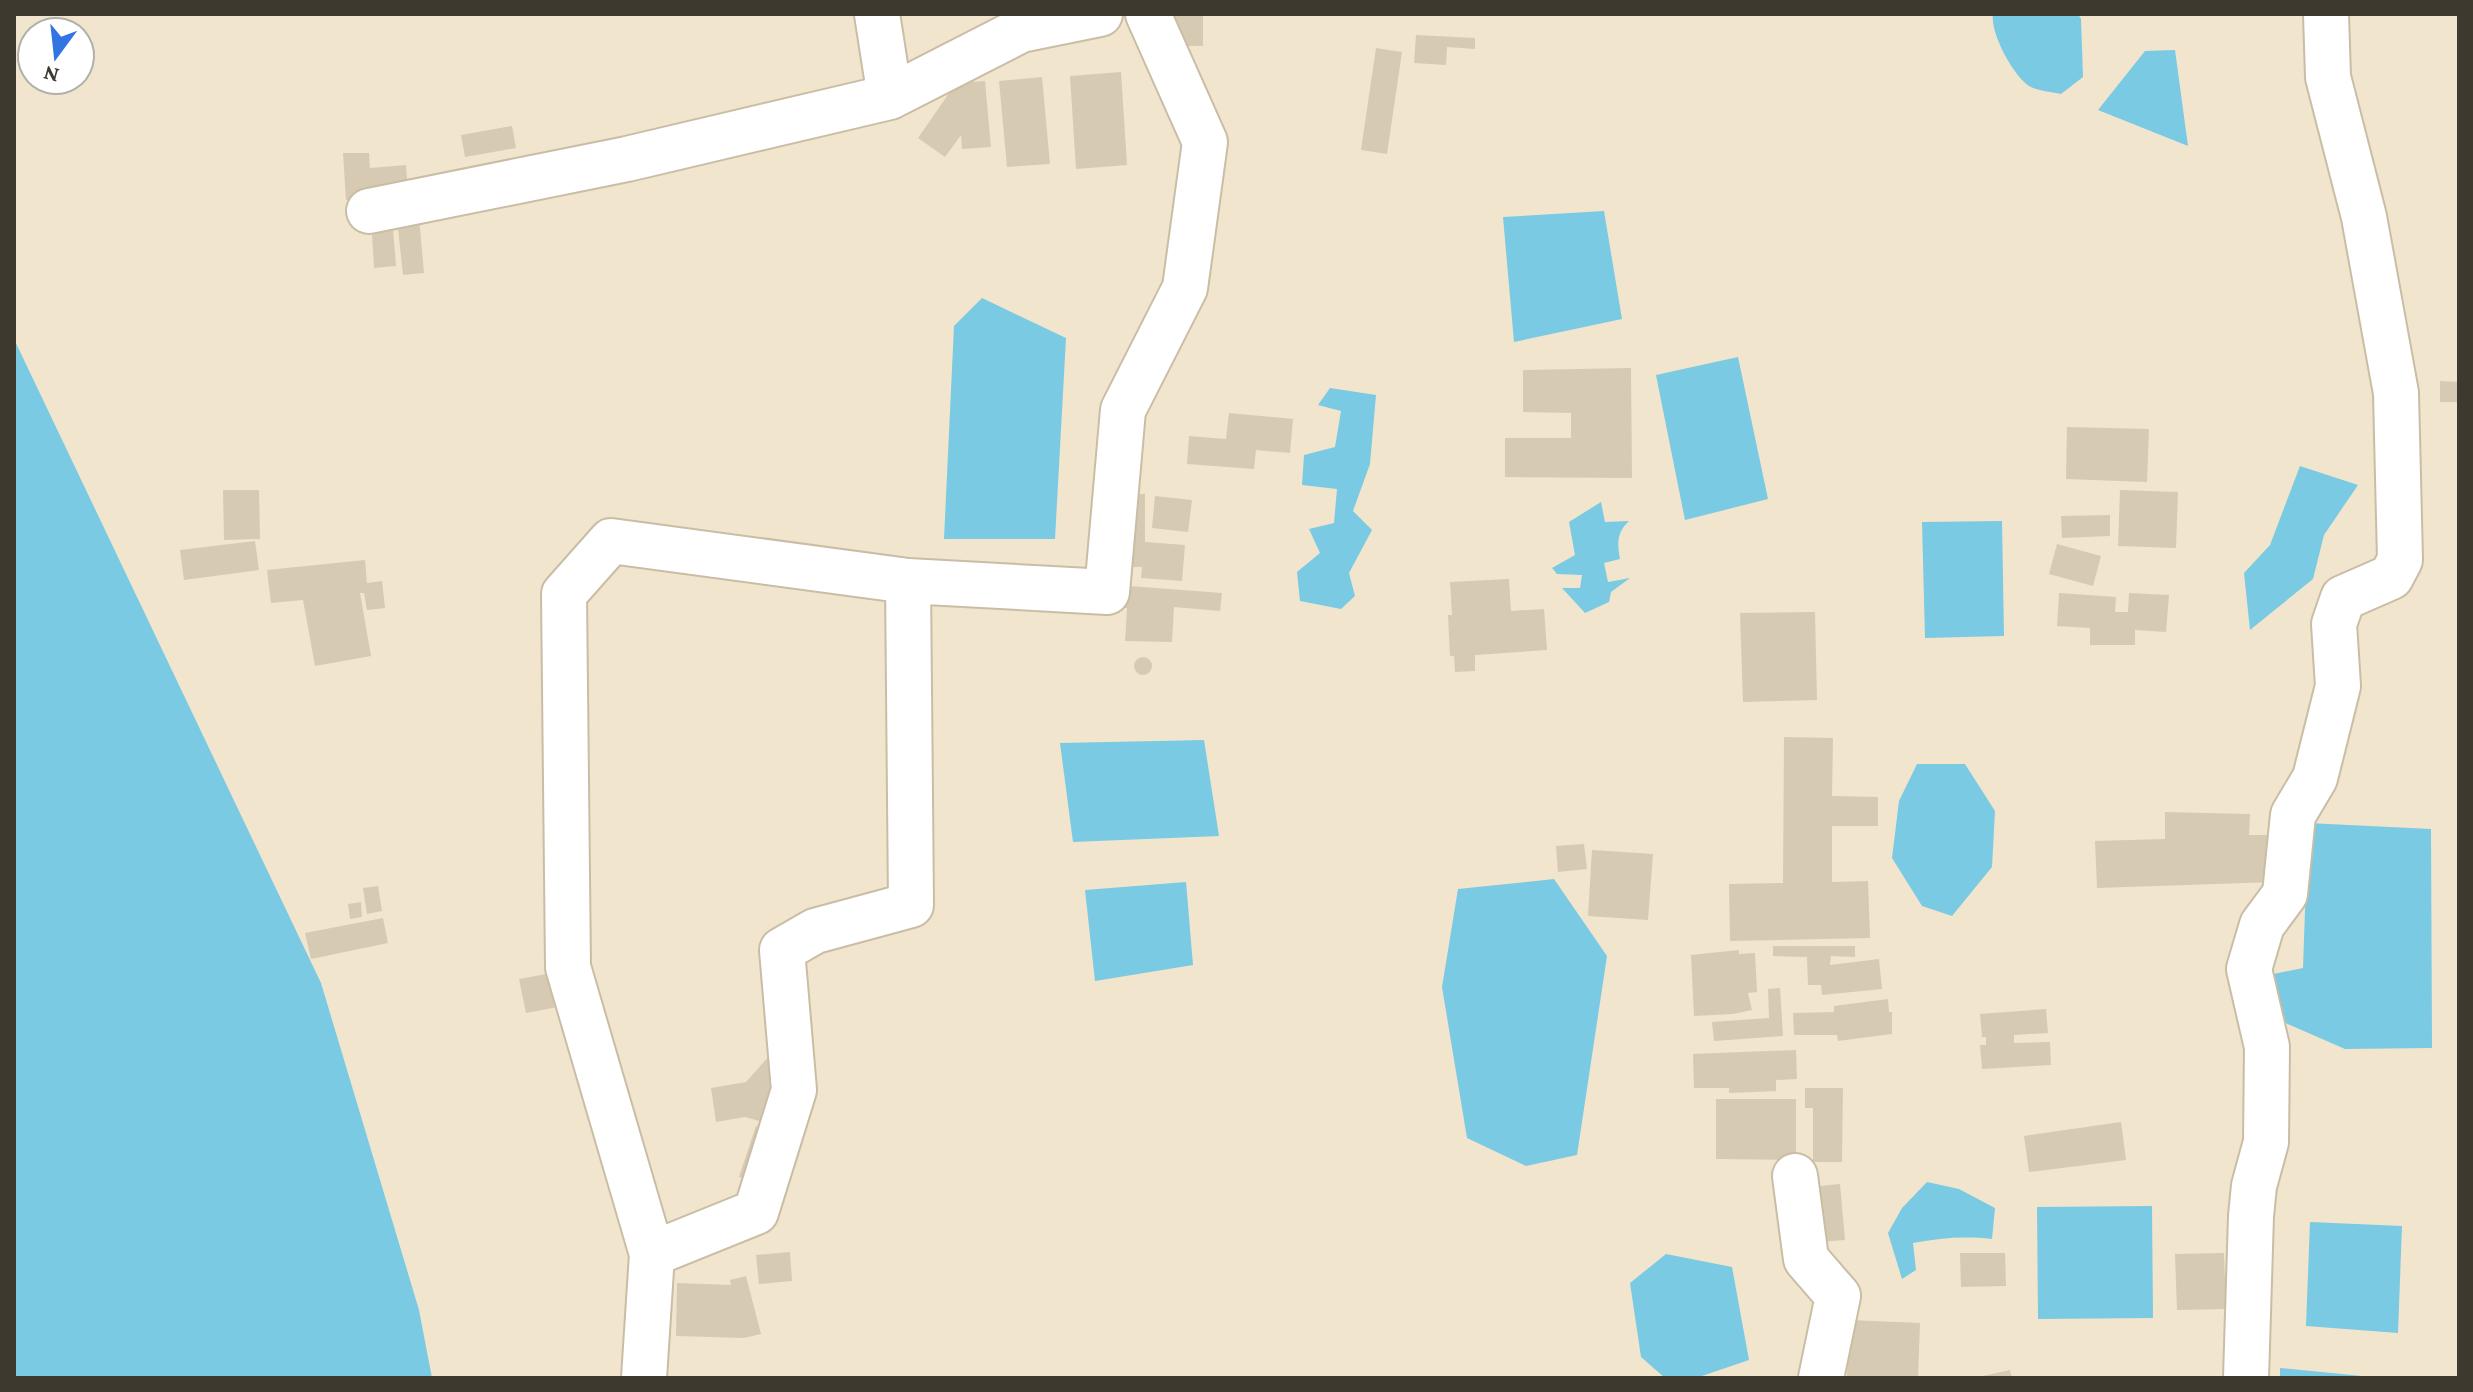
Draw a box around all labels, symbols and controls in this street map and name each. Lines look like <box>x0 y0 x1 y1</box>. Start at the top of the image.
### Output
north arrow <box>16 16 96 96</box>
text: N <box>40 61 61 89</box>

